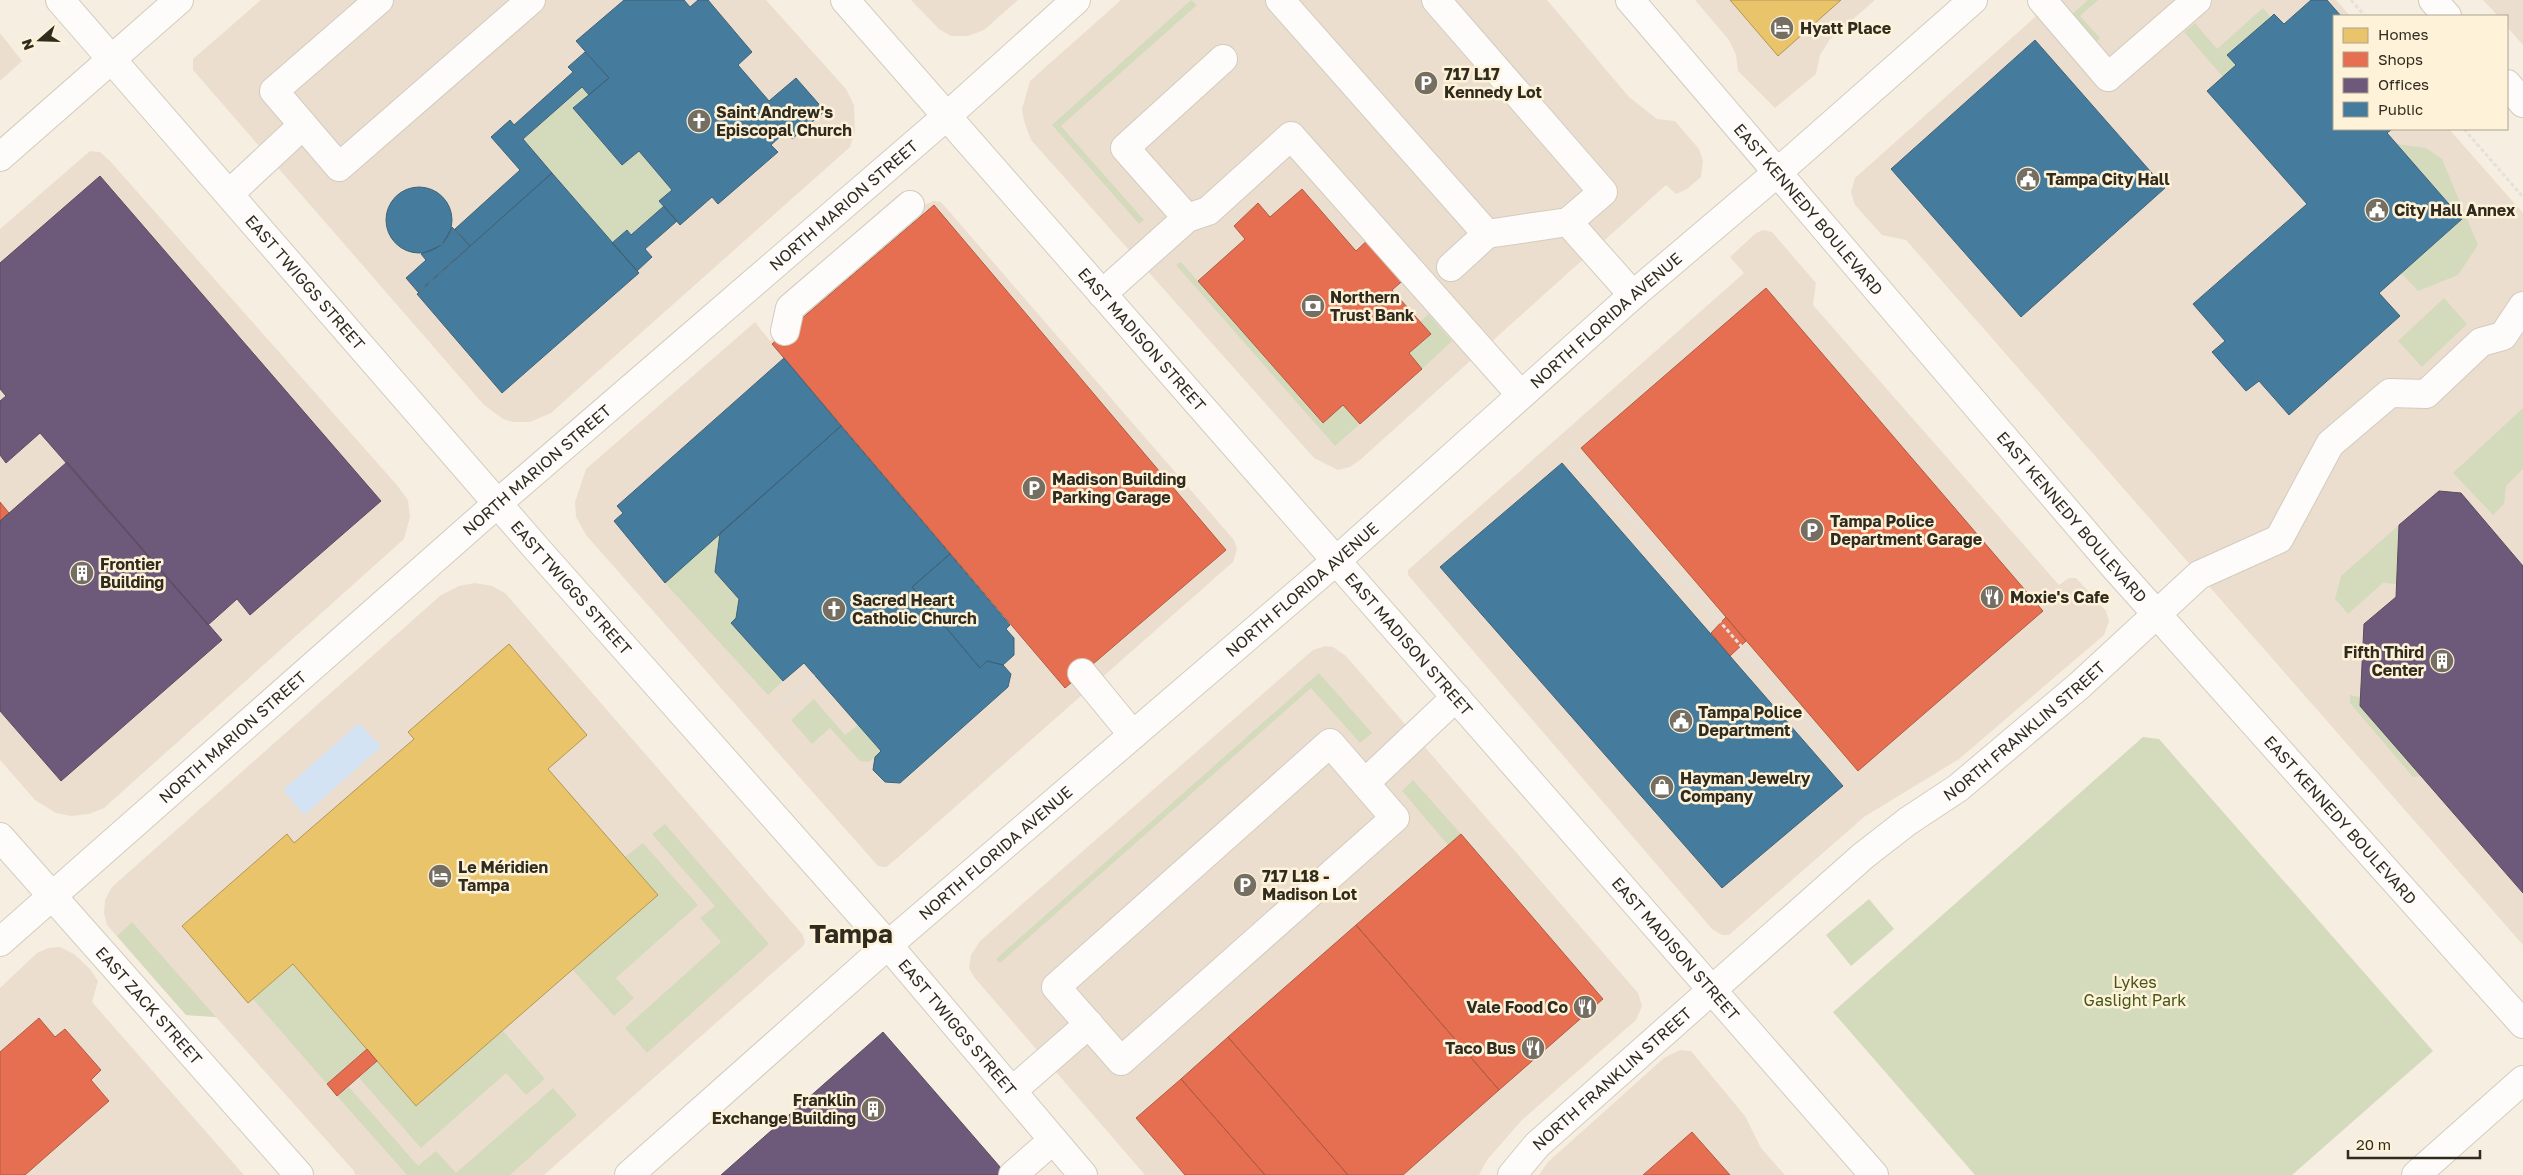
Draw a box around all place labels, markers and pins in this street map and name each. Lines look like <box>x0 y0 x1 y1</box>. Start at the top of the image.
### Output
hotel icon: Hyatt Place <box>1769 15 1795 41</box>
place label: Hyatt Place <box>1800 18 1891 38</box>
place label: 717 L17 Kennedy Lot <box>1444 64 1542 102</box>
parking icon: 717 L17 Kennedy Lot <box>1413 70 1439 96</box>
place label: Saint Andrew's Episcopal Church <box>716 102 852 140</box>
church icon: Saint Andrew's Episcopal Church <box>686 108 712 134</box>
public building icon: Tampa City Hall <box>2015 166 2041 192</box>
place label: Tampa City Hall <box>2046 169 2170 189</box>
public building icon: City Hall Annex <box>2364 197 2390 223</box>
place label: City Hall Annex <box>2394 200 2516 220</box>
place label: Northern Trust Bank <box>1330 287 1415 325</box>
bank icon: Northern Trust Bank <box>1300 293 1326 319</box>
place label: Madison Building Parking Garage <box>1052 469 1186 507</box>
parking icon: Madison Building Parking Garage <box>1021 475 1047 501</box>
place label: Tampa Police Department Garage <box>1830 511 1982 549</box>
parking icon: Tampa Police Department Garage <box>1799 517 1825 543</box>
place label: Frontier Building <box>100 554 164 592</box>
building icon: Frontier Building <box>69 560 95 586</box>
restaurant icon: Moxie's Cafe <box>1979 584 2005 610</box>
place label: Moxie's Cafe <box>2010 587 2109 607</box>
place label: Sacred Heart Catholic Church <box>852 590 977 628</box>
church icon: Sacred Heart Catholic Church <box>821 596 847 622</box>
place label: Fifth Third Center <box>2344 642 2424 680</box>
building icon: Fifth Third Center <box>2429 648 2455 674</box>
place label: Tampa Police Department <box>1698 702 1802 740</box>
public building icon: Tampa Police Department <box>1668 708 1694 734</box>
place label: Hayman Jewelry Company <box>1680 768 1811 806</box>
shop icon: Hayman Jewelry Company <box>1649 774 1675 800</box>
place label: Le Méridien Tampa <box>458 857 548 895</box>
hotel icon: Le Méridien Tampa <box>427 863 453 889</box>
place label: 717 L18 - Madison Lot <box>1262 866 1357 904</box>
parking icon: 717 L18 - Madison Lot <box>1232 872 1258 898</box>
restaurant icon: Vale Food Co <box>1572 994 1598 1020</box>
place label: Vale Food Co <box>1466 997 1568 1017</box>
restaurant icon: Taco Bus <box>1520 1035 1546 1061</box>
place label: Taco Bus <box>1445 1038 1516 1058</box>
place label: Franklin Exchange Building <box>712 1090 856 1128</box>
building icon: Franklin Exchange Building <box>860 1096 886 1122</box>

